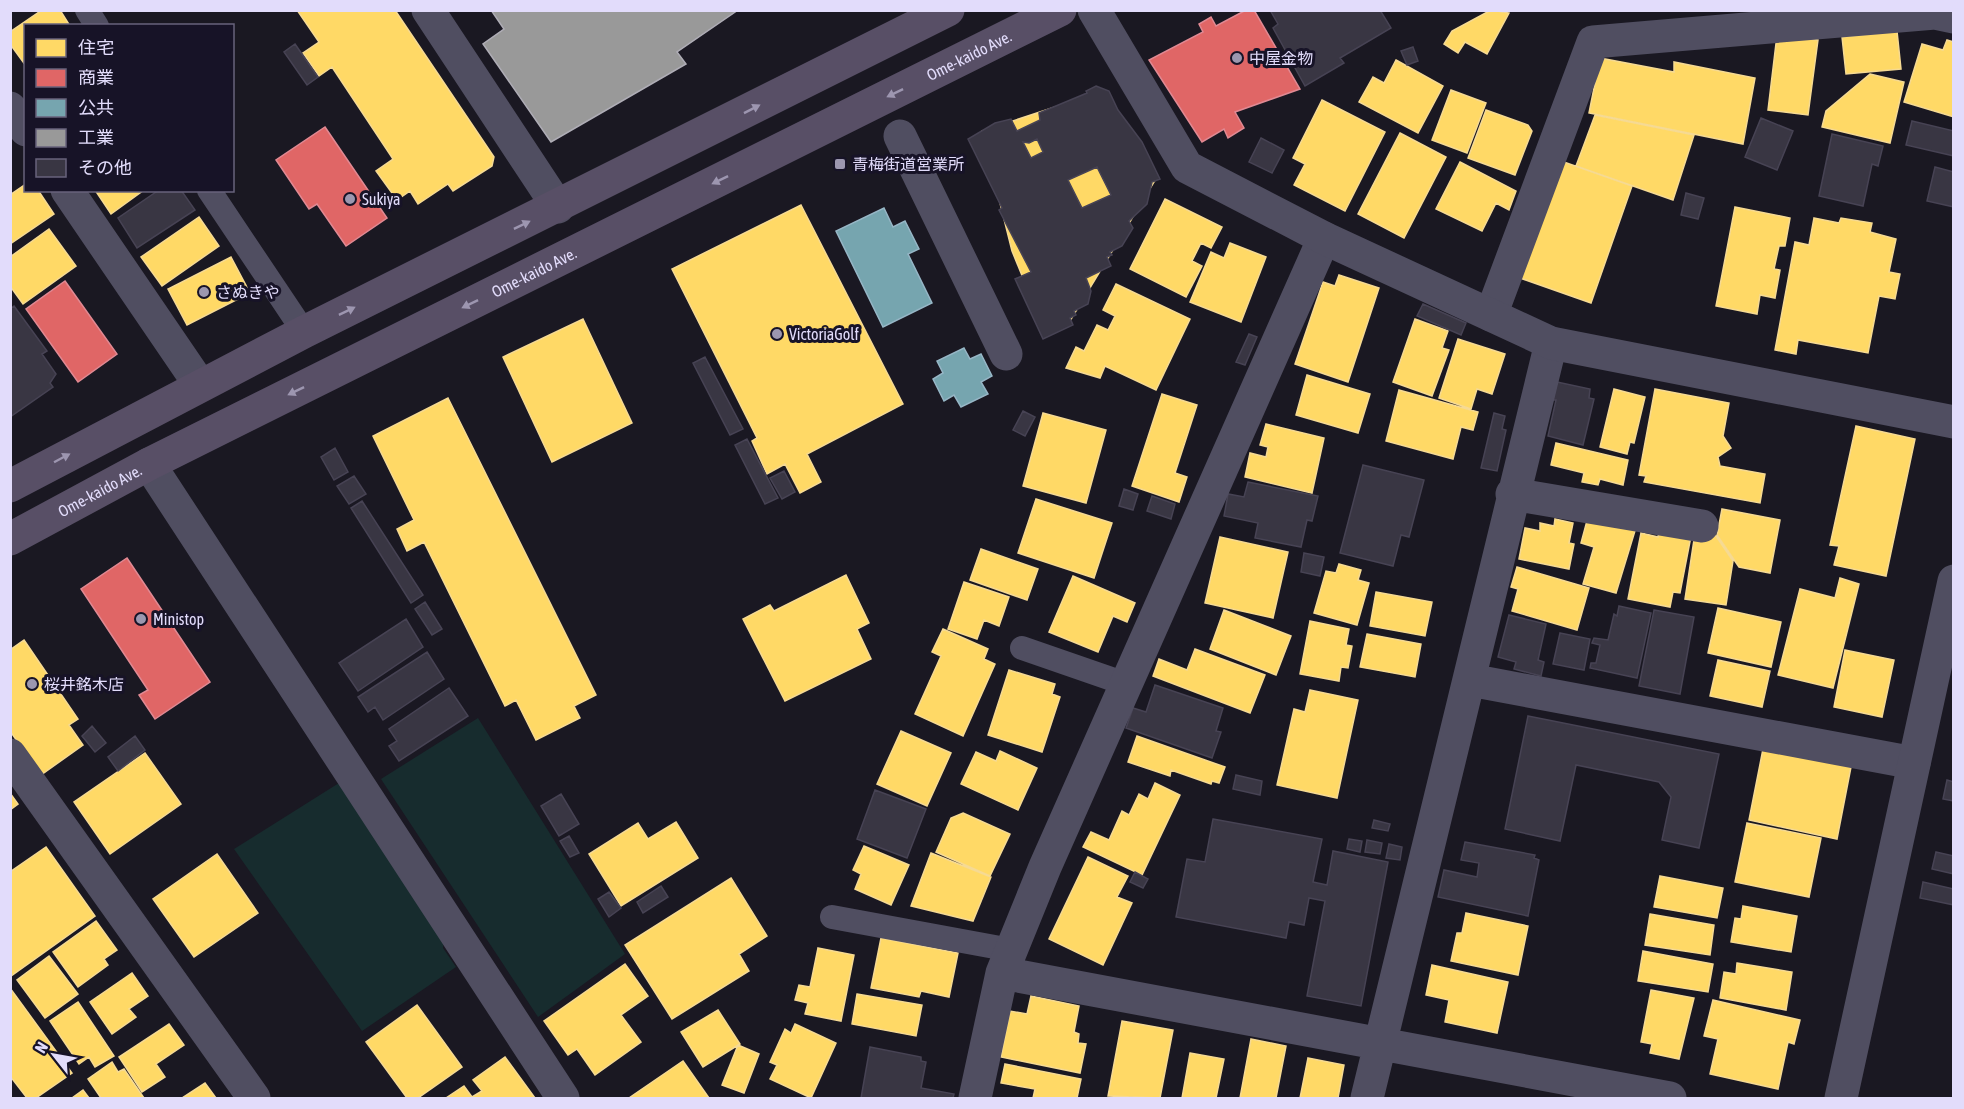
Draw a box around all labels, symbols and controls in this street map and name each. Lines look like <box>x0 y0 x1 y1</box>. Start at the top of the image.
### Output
legend <box>24 24 234 192</box>
street label: Ome-kaido Ave. <box>924 27 1014 84</box>
text: 住宅 <box>78 37 114 58</box>
place label: 中屋金物 <box>1249 49 1313 67</box>
marker: 中屋金物 <box>1230 51 1244 65</box>
text: 商業 <box>78 67 114 88</box>
one-way arrow <box>886 88 903 97</box>
text: 公共 <box>78 97 114 118</box>
one-way arrow <box>744 104 761 114</box>
text: 工業 <box>78 127 114 148</box>
place label: 青梅街道営業所 <box>852 155 964 173</box>
text: その他 <box>78 157 132 178</box>
marker: 青梅街道営業所 <box>833 157 847 171</box>
one-way arrow <box>712 175 729 184</box>
place label: Sukiya <box>362 190 401 209</box>
marker: Sukiya <box>343 192 357 206</box>
one-way arrow <box>513 220 531 230</box>
street label: Ome-kaido Ave. <box>489 244 579 301</box>
place label: さぬきや <box>216 283 280 301</box>
marker: さぬきや <box>197 285 211 299</box>
one-way arrow <box>462 299 479 309</box>
one-way arrow <box>338 306 355 315</box>
place label: VictoriaGolf <box>789 325 859 343</box>
marker: VictoriaGolf <box>770 327 784 341</box>
one-way arrow <box>287 386 304 396</box>
one-way arrow <box>54 453 71 463</box>
street label: Ome-kaido Ave. <box>55 461 145 520</box>
place label: Ministop <box>153 610 204 629</box>
marker: Ministop <box>134 612 148 626</box>
place label: 桜井銘木店 <box>44 675 124 693</box>
marker: 桜井銘木店 <box>25 677 39 691</box>
north arrow <box>24 1025 84 1085</box>
text: N <box>31 1039 51 1056</box>

